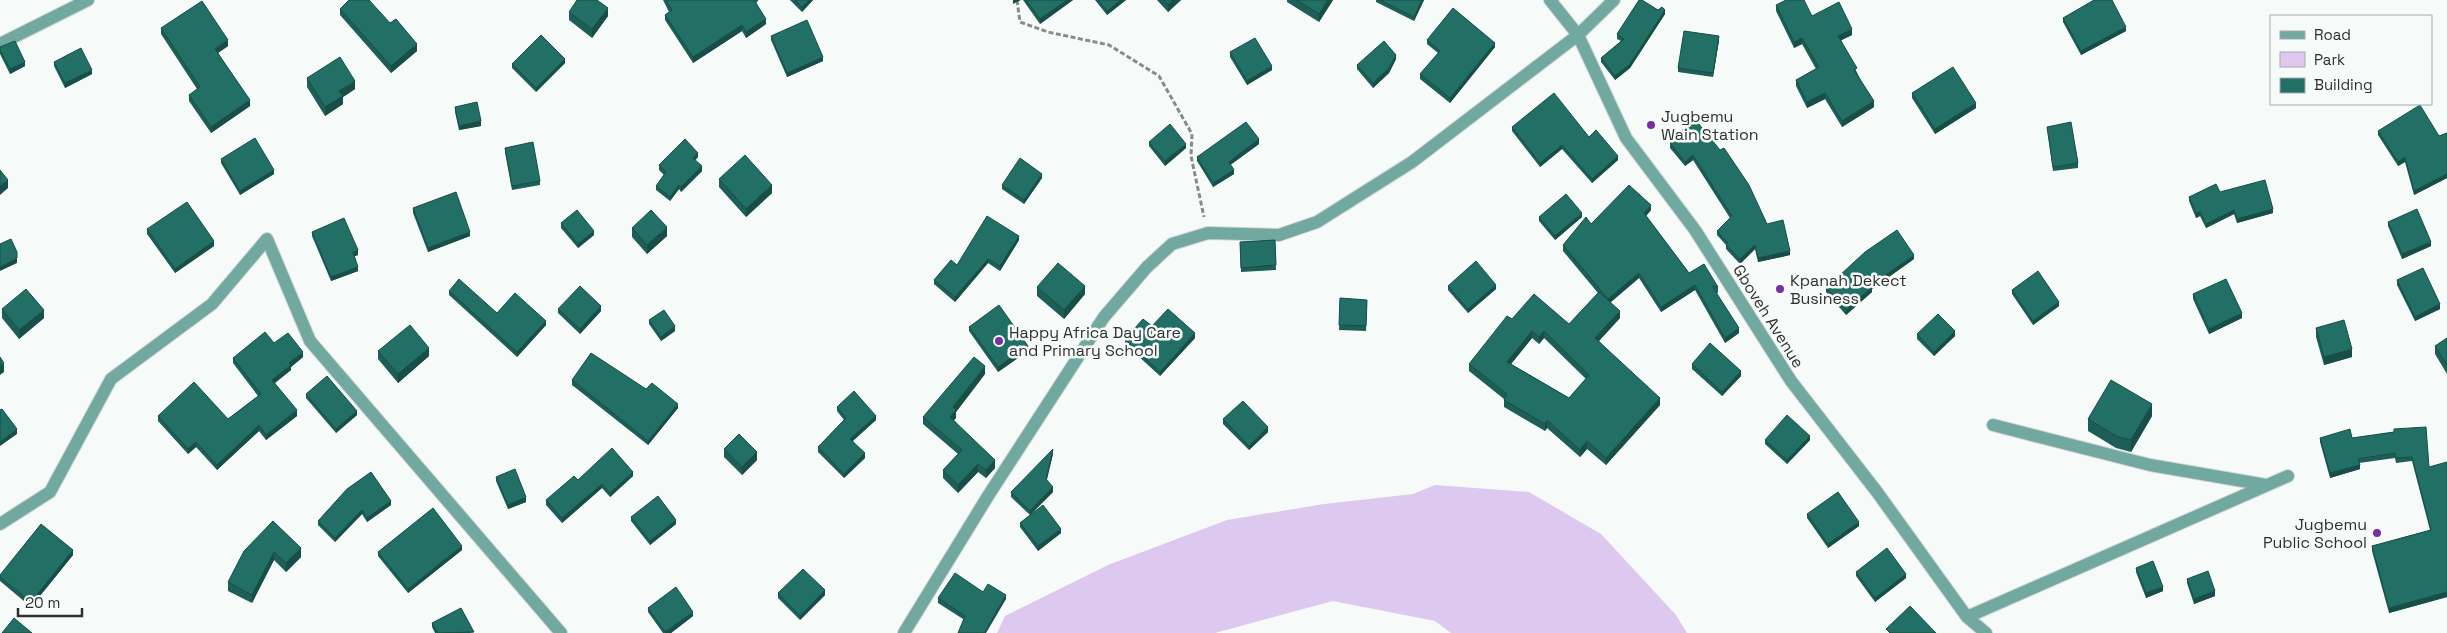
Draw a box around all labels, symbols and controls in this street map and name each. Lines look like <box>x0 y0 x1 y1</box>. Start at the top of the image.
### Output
legend <box>2270 15 2432 105</box>
text: Road <box>2314 25 2351 44</box>
text: Park <box>2314 50 2345 69</box>
text: Building <box>2314 75 2373 94</box>
place label: Jugbemu Wain Station <box>1661 106 1759 145</box>
marker: Jugbemu Wain Station <box>1645 119 1657 131</box>
street label: Gboveh Avenue <box>1728 260 1809 372</box>
place label: Kpanah Dekect Business <box>1790 270 1907 309</box>
marker: Kpanah Dekect Business <box>1774 283 1786 295</box>
place label: Happy Africa Day Care and Primary School <box>1009 322 1181 361</box>
marker: Happy Africa Day Care and Primary School <box>993 335 1005 347</box>
place label: Jugbemu Public School <box>2263 514 2367 553</box>
marker: Jugbemu Public School <box>2371 527 2383 539</box>
scale bar <box>18 586 81 618</box>
text: 20 m <box>25 593 60 612</box>

